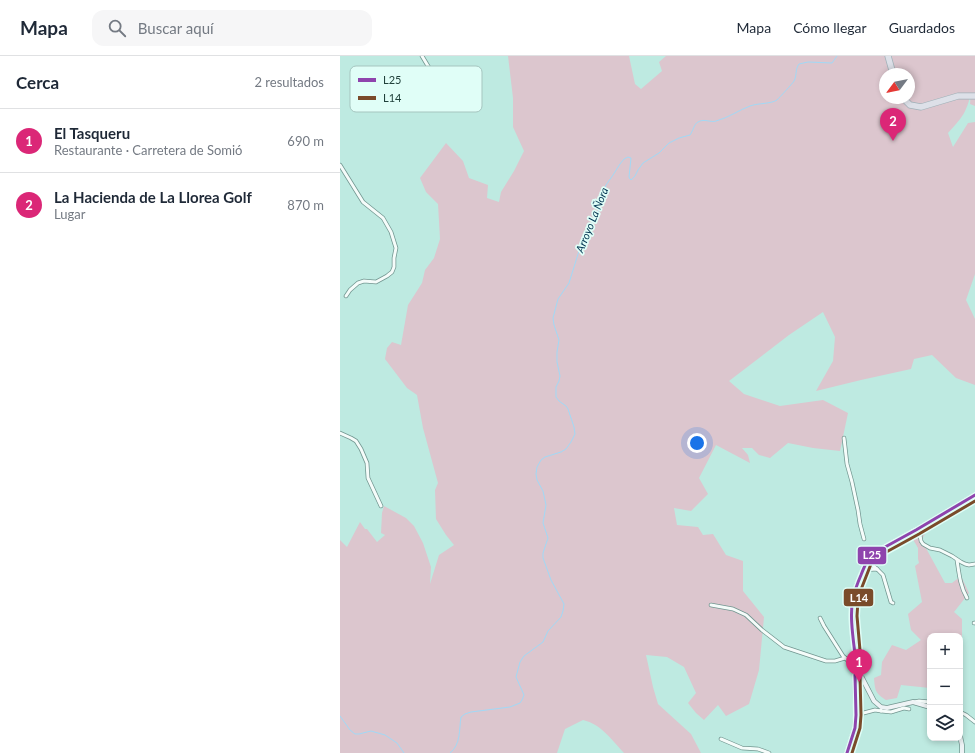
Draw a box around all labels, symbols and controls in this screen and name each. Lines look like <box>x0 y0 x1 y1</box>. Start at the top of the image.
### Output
search box <box>92 10 372 46</box>
text: Mapa <box>20 16 68 39</box>
icon: search <box>106 17 128 39</box>
text: Buscar aquí <box>138 19 214 37</box>
text: Mapa <box>737 19 771 36</box>
text: Cómo llegar <box>793 19 867 36</box>
text: Guardados <box>889 19 955 36</box>
legend <box>350 66 482 112</box>
north arrow <box>879 68 915 104</box>
text: Cerca <box>16 72 59 93</box>
text: L25 <box>383 73 401 86</box>
text: 2 resultados <box>254 74 324 90</box>
text: L14 <box>383 91 402 104</box>
pin: 2 <box>880 108 906 141</box>
text: El Tasqueru <box>54 124 130 142</box>
text: 1 <box>25 133 33 149</box>
text: 690 m <box>287 133 324 149</box>
text: Restaurante · Carretera de Somió <box>54 142 242 158</box>
water label: Arroyo La Ñora <box>572 185 611 255</box>
text: La Hacienda de La Llorea Golf <box>54 188 252 206</box>
text: 2 <box>25 197 33 213</box>
text: 870 m <box>287 197 324 213</box>
text: Lugar <box>54 206 86 222</box>
your location <box>687 433 707 453</box>
line badge: L25 <box>857 546 887 565</box>
text: L25 <box>863 548 881 561</box>
line badge: L14 <box>843 588 874 607</box>
text: L14 <box>850 591 869 604</box>
map controls <box>927 633 963 741</box>
button: + <box>927 633 963 669</box>
pin: 1 <box>846 649 872 682</box>
button: − <box>927 669 963 705</box>
button: layers <box>927 705 963 741</box>

